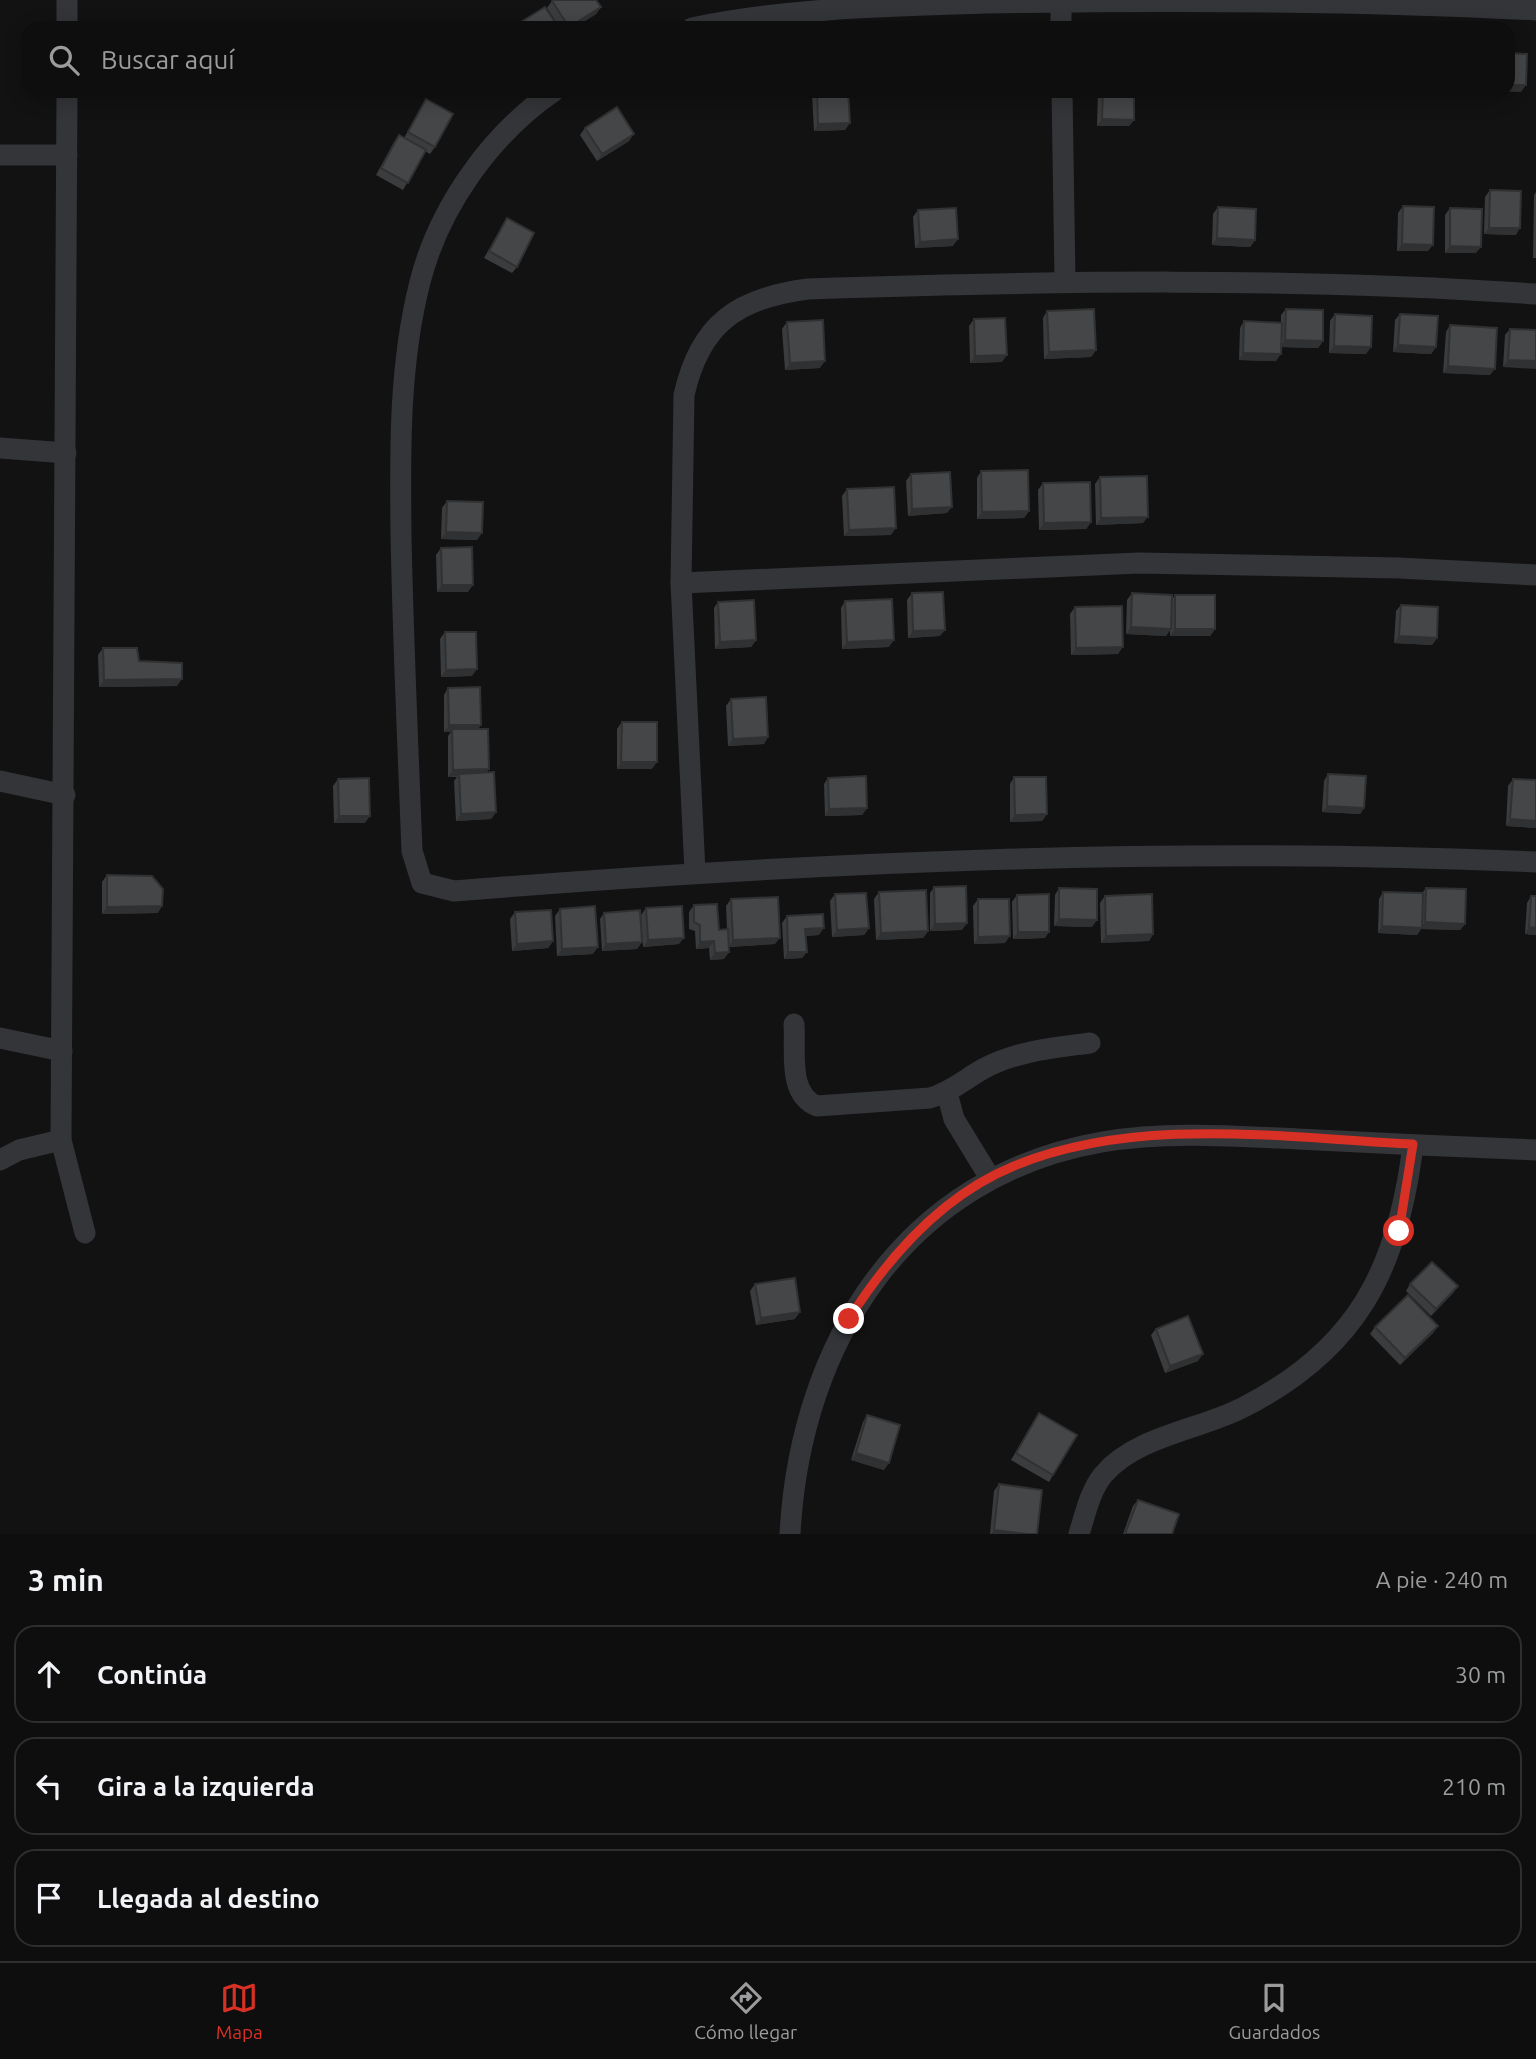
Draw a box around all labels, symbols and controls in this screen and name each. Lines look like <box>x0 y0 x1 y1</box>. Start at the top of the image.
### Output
search box <box>21 21 1515 98</box>
icon: search <box>45 41 83 79</box>
text: Buscar aquí <box>101 45 235 74</box>
route start <box>1383 1215 1414 1246</box>
route end <box>833 1303 864 1334</box>
text: 3 min <box>28 1563 104 1597</box>
text: A pie · 240 m <box>1376 1567 1508 1592</box>
icon: ahead <box>30 1655 68 1693</box>
text: Continúa <box>97 1660 207 1689</box>
text: 30 m <box>1455 1662 1506 1687</box>
icon: left <box>30 1767 68 1805</box>
text: Gira a la izquierda <box>97 1772 315 1801</box>
text: 210 m <box>1442 1774 1506 1799</box>
icon: arrive <box>30 1879 68 1917</box>
text: Llegada al destino <box>97 1884 320 1913</box>
tab: Mapa <box>216 1979 263 2043</box>
tab: Cómo llegar <box>694 1979 797 2043</box>
tab: Guardados <box>1229 1979 1320 2043</box>

